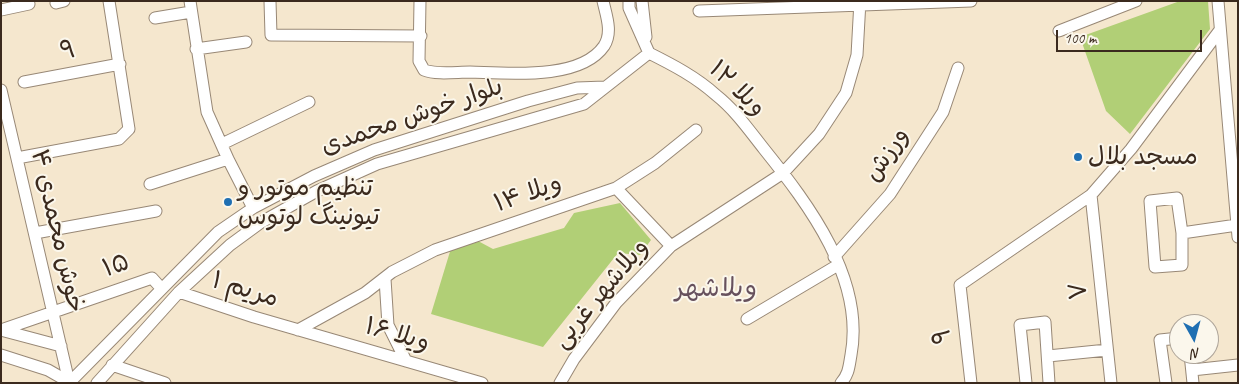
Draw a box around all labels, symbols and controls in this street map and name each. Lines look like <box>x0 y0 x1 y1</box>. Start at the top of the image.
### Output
scale bar <box>1059 20 1205 52</box>
text: 100 m <box>1064 29 1096 48</box>
street label: ۹ <box>58 35 78 67</box>
street label: ویلا ۱۲ <box>702 55 772 123</box>
street label: بلوار خوش محمدی <box>317 72 507 162</box>
street label: ورزش <box>858 122 916 188</box>
place label: مسجد بلال <box>1088 142 1198 172</box>
street label: خوش محمدی ۴ <box>24 146 90 316</box>
marker: مسجد بلال <box>1072 151 1084 163</box>
street label: ۱۴ ویلا <box>490 168 566 220</box>
place label: تنظیم موتور و تیونینگ لوتوس <box>238 173 380 232</box>
marker: تنظیم موتور و تیونینگ لوتوس <box>222 196 234 208</box>
street label: ویلاشهر غربی <box>546 233 656 355</box>
street label: ۱۵ <box>99 248 133 284</box>
street label: ۱ مریم <box>208 266 282 314</box>
district label: ویلاشهر <box>675 273 757 305</box>
street label: ۷ <box>1063 281 1095 301</box>
street label: ۱۶ ویلا <box>361 311 433 359</box>
north arrow <box>1169 314 1219 364</box>
street label: ۹ <box>927 327 959 345</box>
text: N <box>1190 344 1201 362</box>

